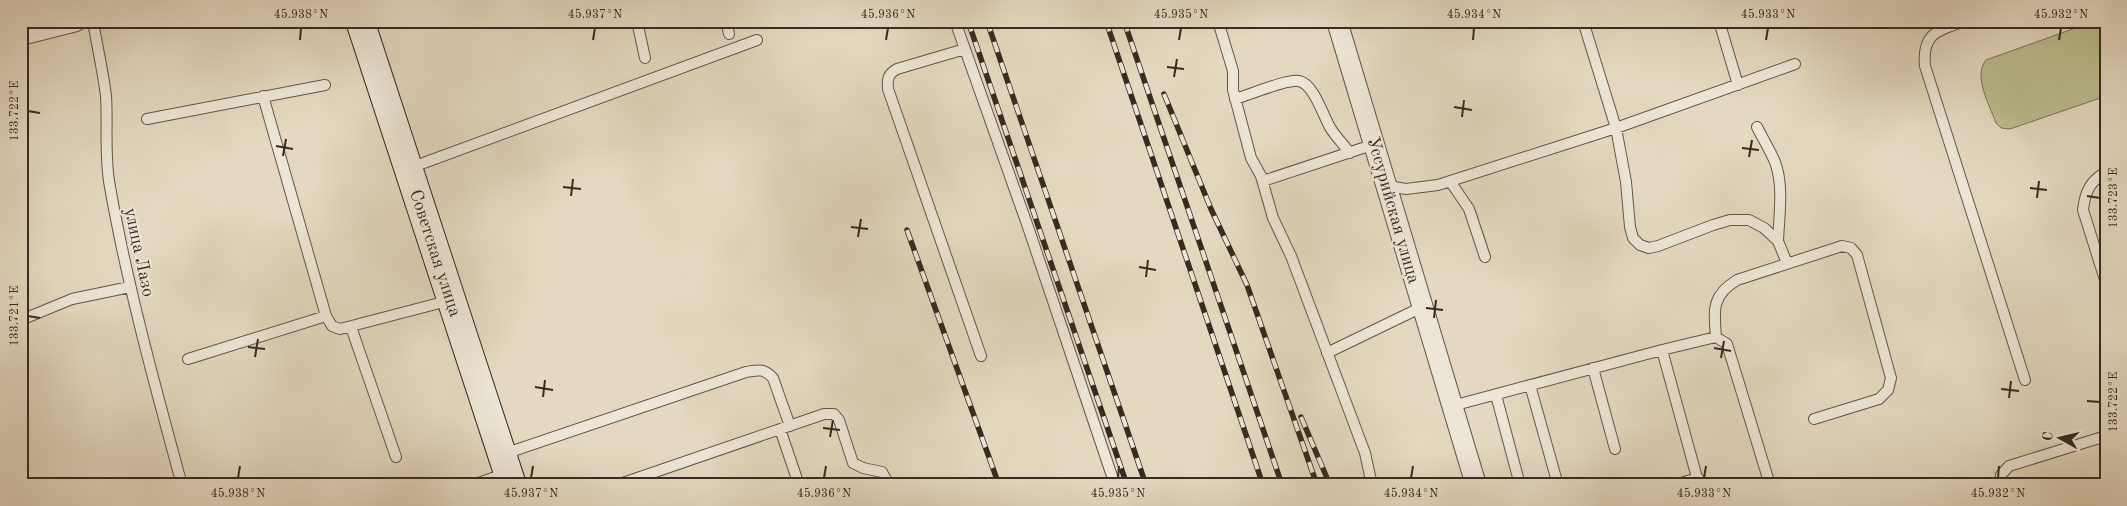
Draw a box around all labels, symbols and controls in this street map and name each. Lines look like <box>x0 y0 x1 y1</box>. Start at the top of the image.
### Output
text: 45.938°N <box>274 8 328 21</box>
text: 45.937°N <box>568 8 622 21</box>
text: 45.936°N <box>861 8 915 21</box>
text: 45.935°N <box>1154 8 1208 21</box>
text: 45.934°N <box>1447 8 1501 21</box>
text: 45.933°N <box>1741 8 1795 21</box>
text: 45.932°N <box>2034 8 2088 21</box>
text: 133.722°E <box>9 81 21 141</box>
street label: Уссурийская улица <box>1363 135 1423 286</box>
text: 133.723°E <box>2108 168 2120 228</box>
street label: Советская улица <box>406 187 464 319</box>
street label: улица Лазо <box>121 206 157 299</box>
text: 133.721°E <box>9 286 21 346</box>
text: 133.722°E <box>2108 372 2120 432</box>
north arrow <box>2034 414 2084 464</box>
text: С <box>2041 431 2056 442</box>
text: 45.938°N <box>211 487 265 500</box>
text: 45.937°N <box>504 487 558 500</box>
text: 45.936°N <box>797 487 851 500</box>
text: 45.935°N <box>1091 487 1145 500</box>
text: 45.934°N <box>1384 487 1438 500</box>
text: 45.933°N <box>1677 487 1731 500</box>
text: 45.932°N <box>1971 487 2025 500</box>

